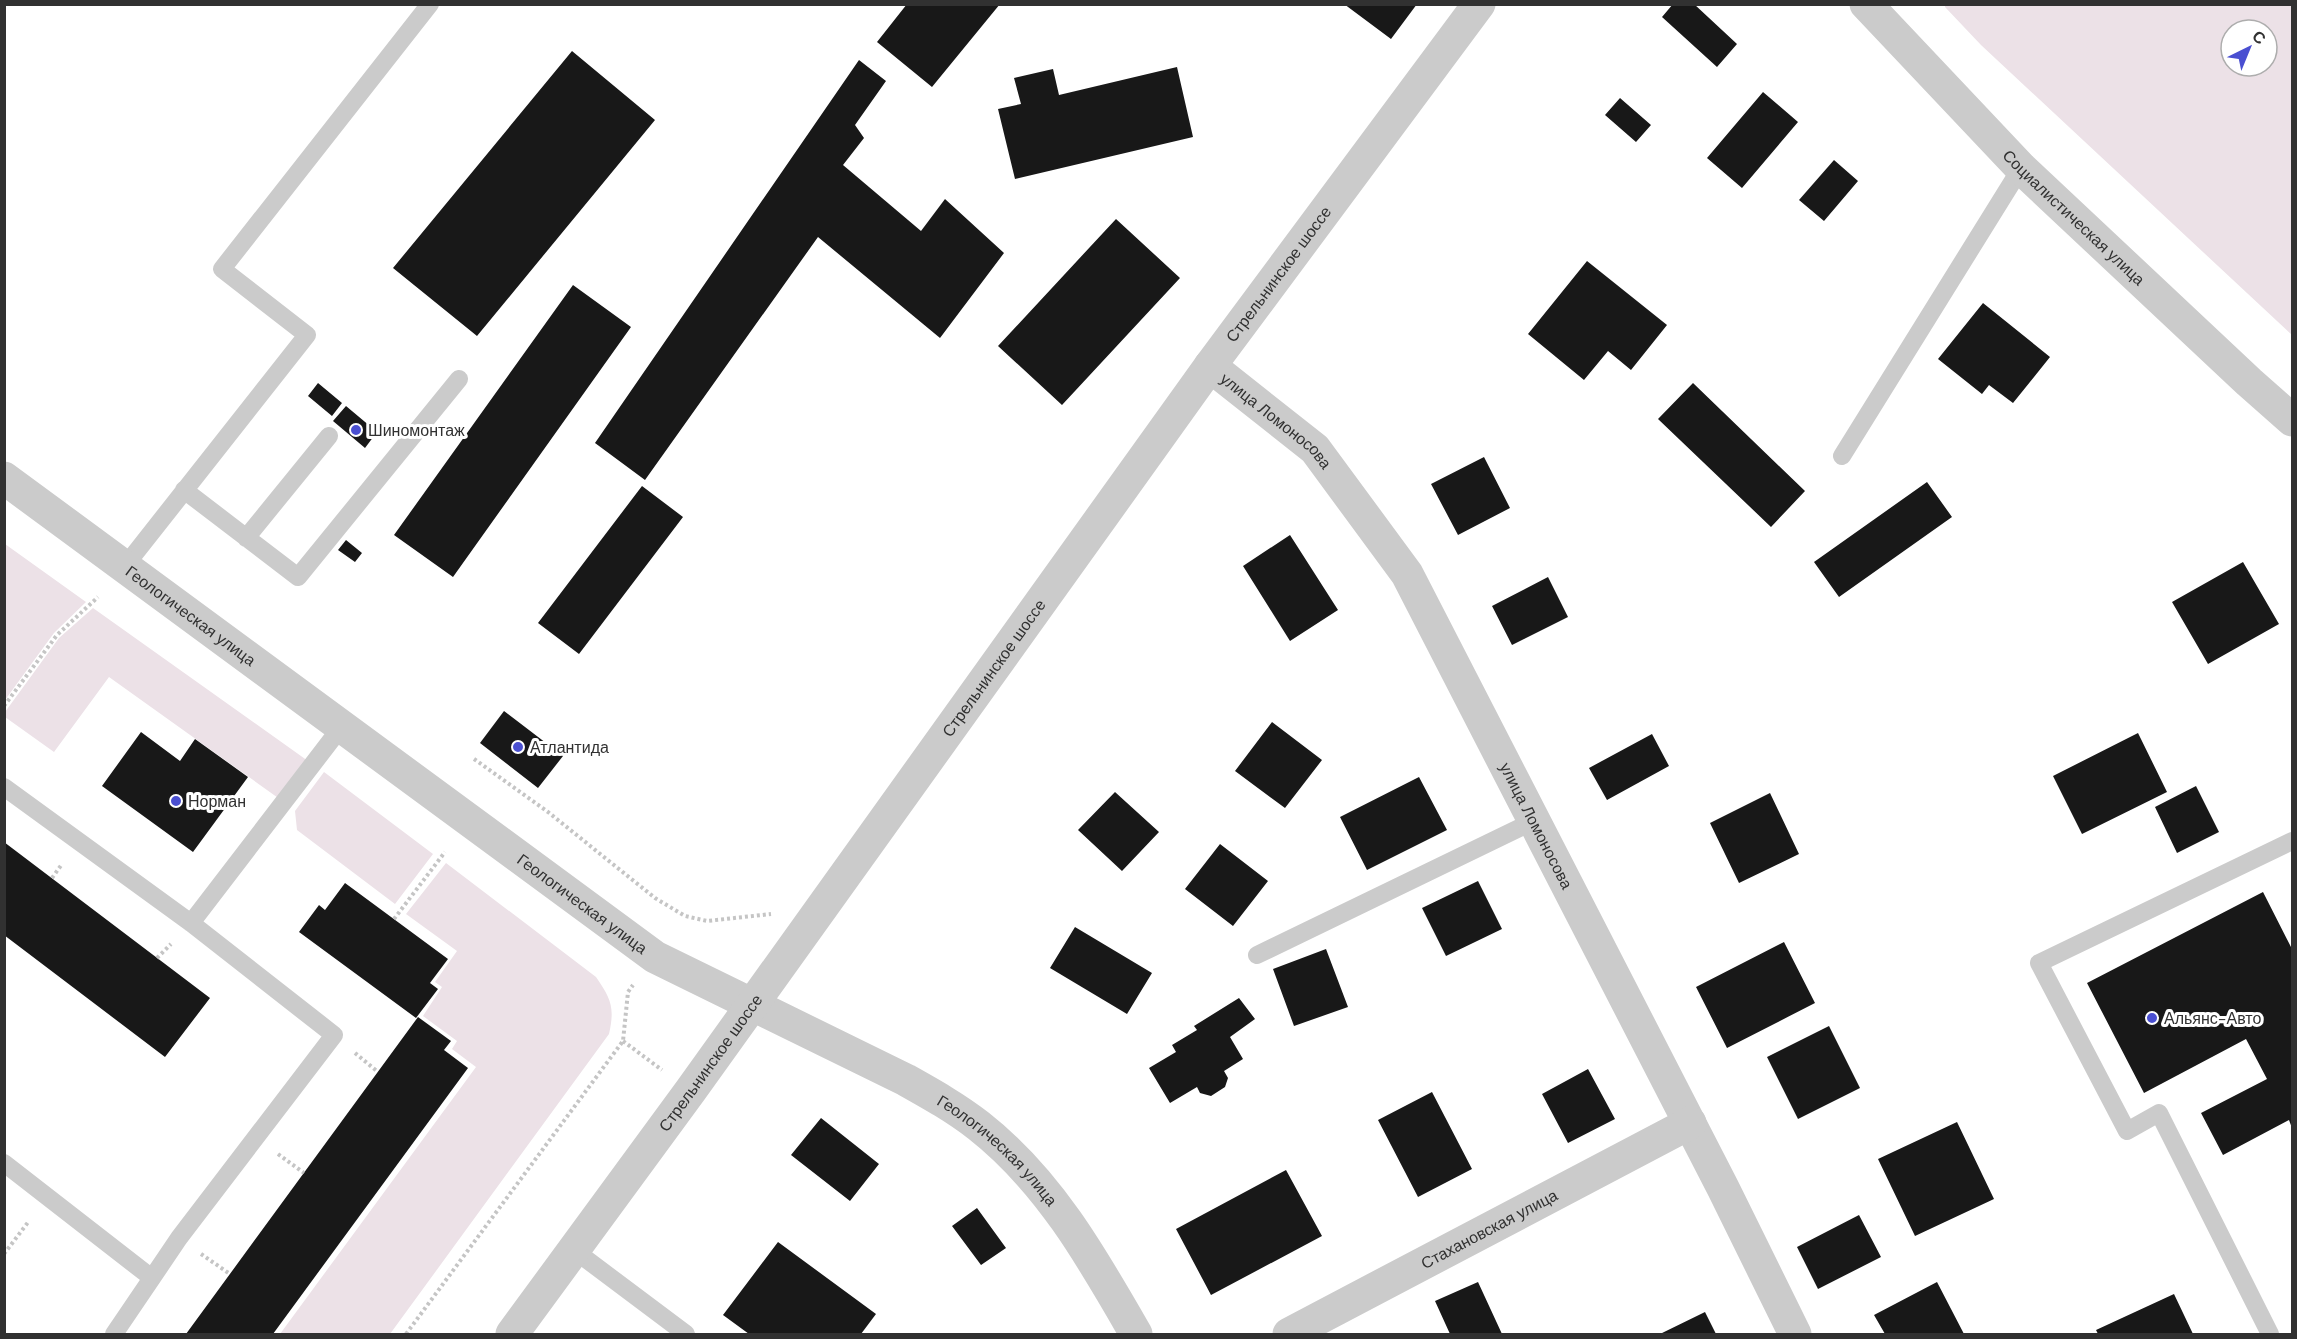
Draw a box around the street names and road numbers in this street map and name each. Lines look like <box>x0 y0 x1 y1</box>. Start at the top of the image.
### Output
street label: Социалистическая улица <box>1998 145 2150 290</box>
street label: Стрельнинское шоссе <box>1221 202 1336 346</box>
street label: улица Ломоносова <box>1216 368 1337 473</box>
street label: Геологическая улица <box>122 561 260 670</box>
street label: Стрельнинское шоссе <box>937 595 1050 741</box>
street label: улица Ломоносова <box>1495 759 1578 893</box>
street label: Геологическая улица <box>513 849 652 958</box>
street label: Стрельнинское шоссе <box>654 990 767 1136</box>
street label: Геологическая улица <box>933 1090 1062 1210</box>
street label: Стахановская улица <box>1417 1184 1561 1273</box>

